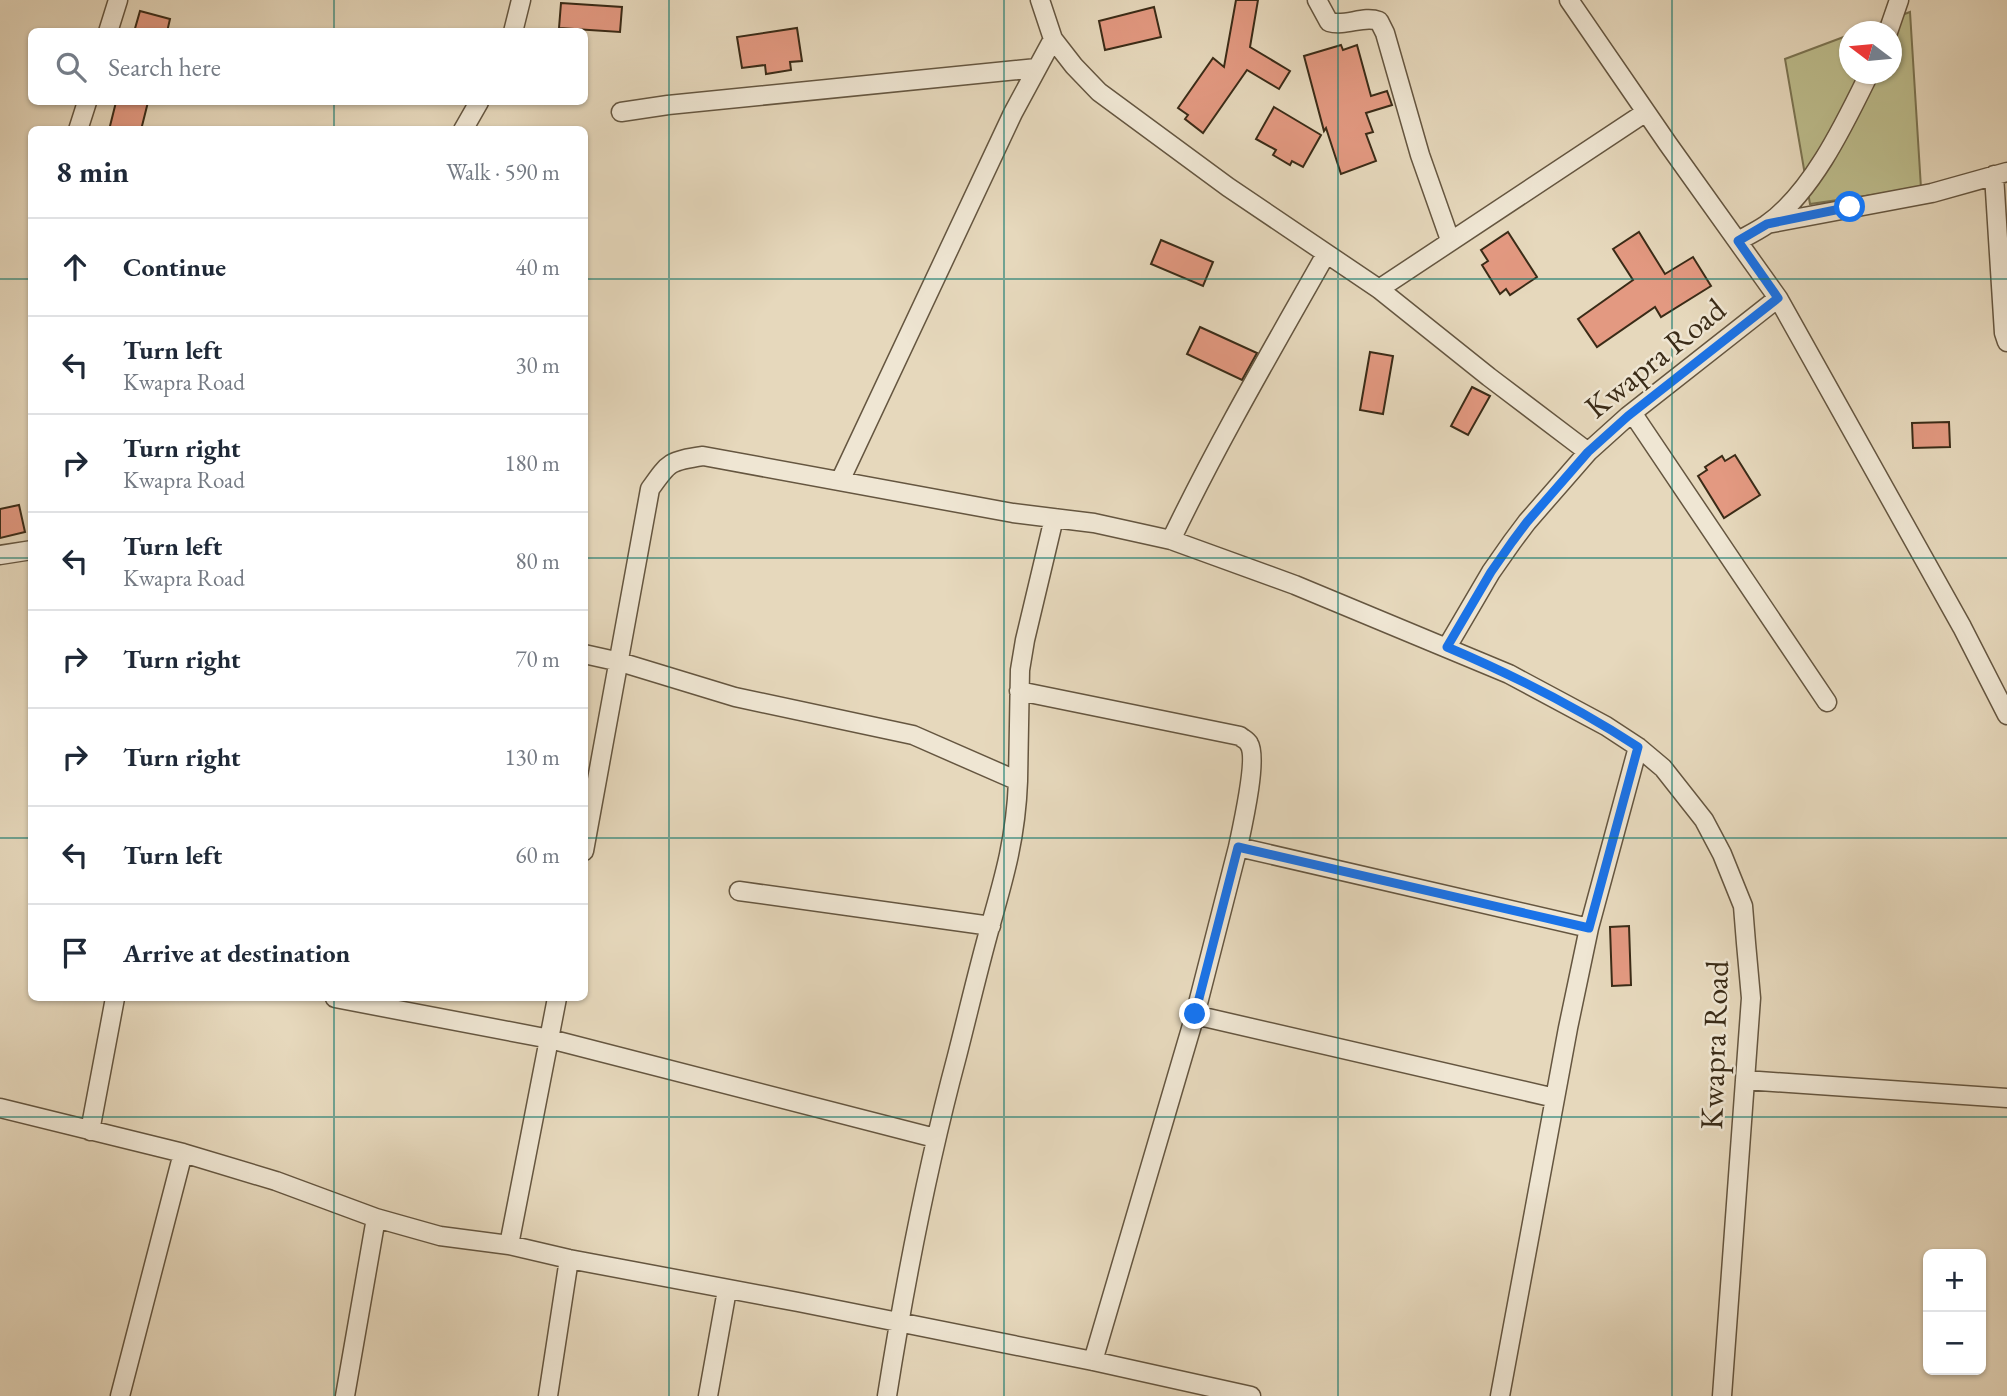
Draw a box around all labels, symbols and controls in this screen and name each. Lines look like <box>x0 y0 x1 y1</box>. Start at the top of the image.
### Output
north arrow <box>1839 21 1902 84</box>
search box <box>28 28 588 105</box>
icon: search <box>52 48 90 86</box>
text: Search here <box>108 50 221 84</box>
text: 8 min <box>56 152 129 191</box>
text: Walk · 590 m <box>446 157 560 187</box>
route start <box>1834 191 1865 222</box>
icon: ahead <box>56 248 94 286</box>
text: Continue <box>123 250 226 284</box>
text: 40 m <box>515 252 560 282</box>
street label: Kwapra Road <box>1576 288 1735 428</box>
text: Turn left <box>123 333 222 367</box>
icon: left <box>56 346 94 384</box>
text: 30 m <box>515 350 560 380</box>
text: Kwapra Road <box>123 367 245 397</box>
text: Turn right <box>123 431 241 465</box>
icon: right <box>56 444 94 482</box>
text: 180 m <box>504 448 560 478</box>
text: Kwapra Road <box>123 465 245 495</box>
text: Turn left <box>123 529 222 563</box>
icon: left <box>56 542 94 580</box>
text: 80 m <box>515 546 560 576</box>
text: Kwapra Road <box>123 563 245 593</box>
icon: right <box>56 640 94 678</box>
text: Turn right <box>123 642 241 676</box>
text: 70 m <box>515 644 560 674</box>
icon: right <box>56 738 94 776</box>
text: Turn right <box>123 740 241 774</box>
text: 130 m <box>504 742 560 772</box>
icon: left <box>56 836 94 874</box>
text: Turn left <box>123 838 222 872</box>
text: 60 m <box>515 840 560 870</box>
icon: arrive <box>56 934 94 972</box>
text: Arrive at destination <box>123 936 350 970</box>
street label: Kwapra Road <box>1690 959 1738 1130</box>
route end <box>1179 998 1210 1029</box>
map controls <box>1923 1249 1986 1375</box>
button: + <box>1923 1249 1986 1312</box>
button: − <box>1923 1312 1986 1375</box>

